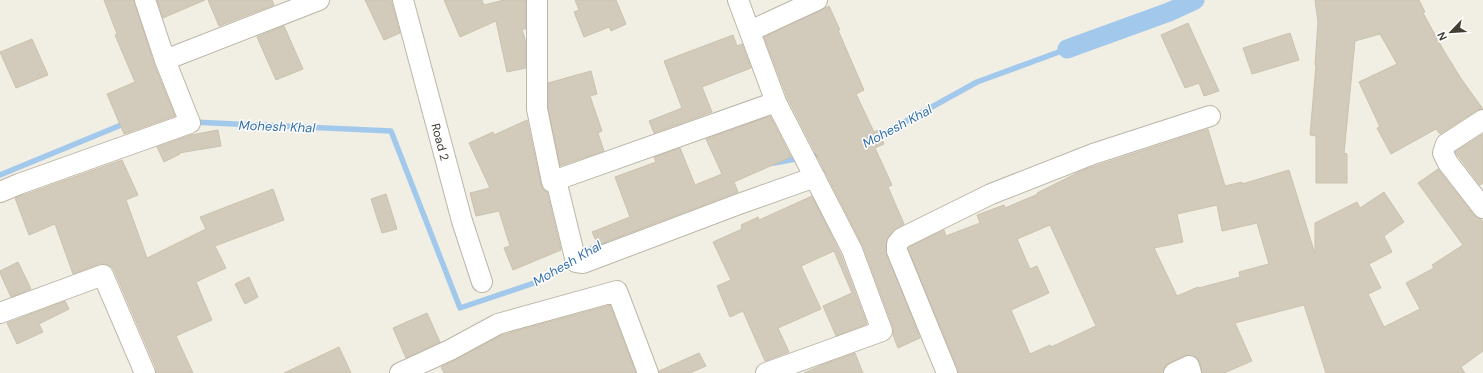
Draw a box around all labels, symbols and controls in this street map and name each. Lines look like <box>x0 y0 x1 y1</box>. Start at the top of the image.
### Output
north arrow <box>1431 12 1471 52</box>
text: N <box>1434 30 1450 43</box>
water label: Mohesh Khal <box>859 100 936 152</box>
water label: Mohesh Khal <box>238 117 317 136</box>
street label: Road 2 <box>427 122 453 163</box>
water label: Mohesh Khal <box>530 236 606 290</box>

